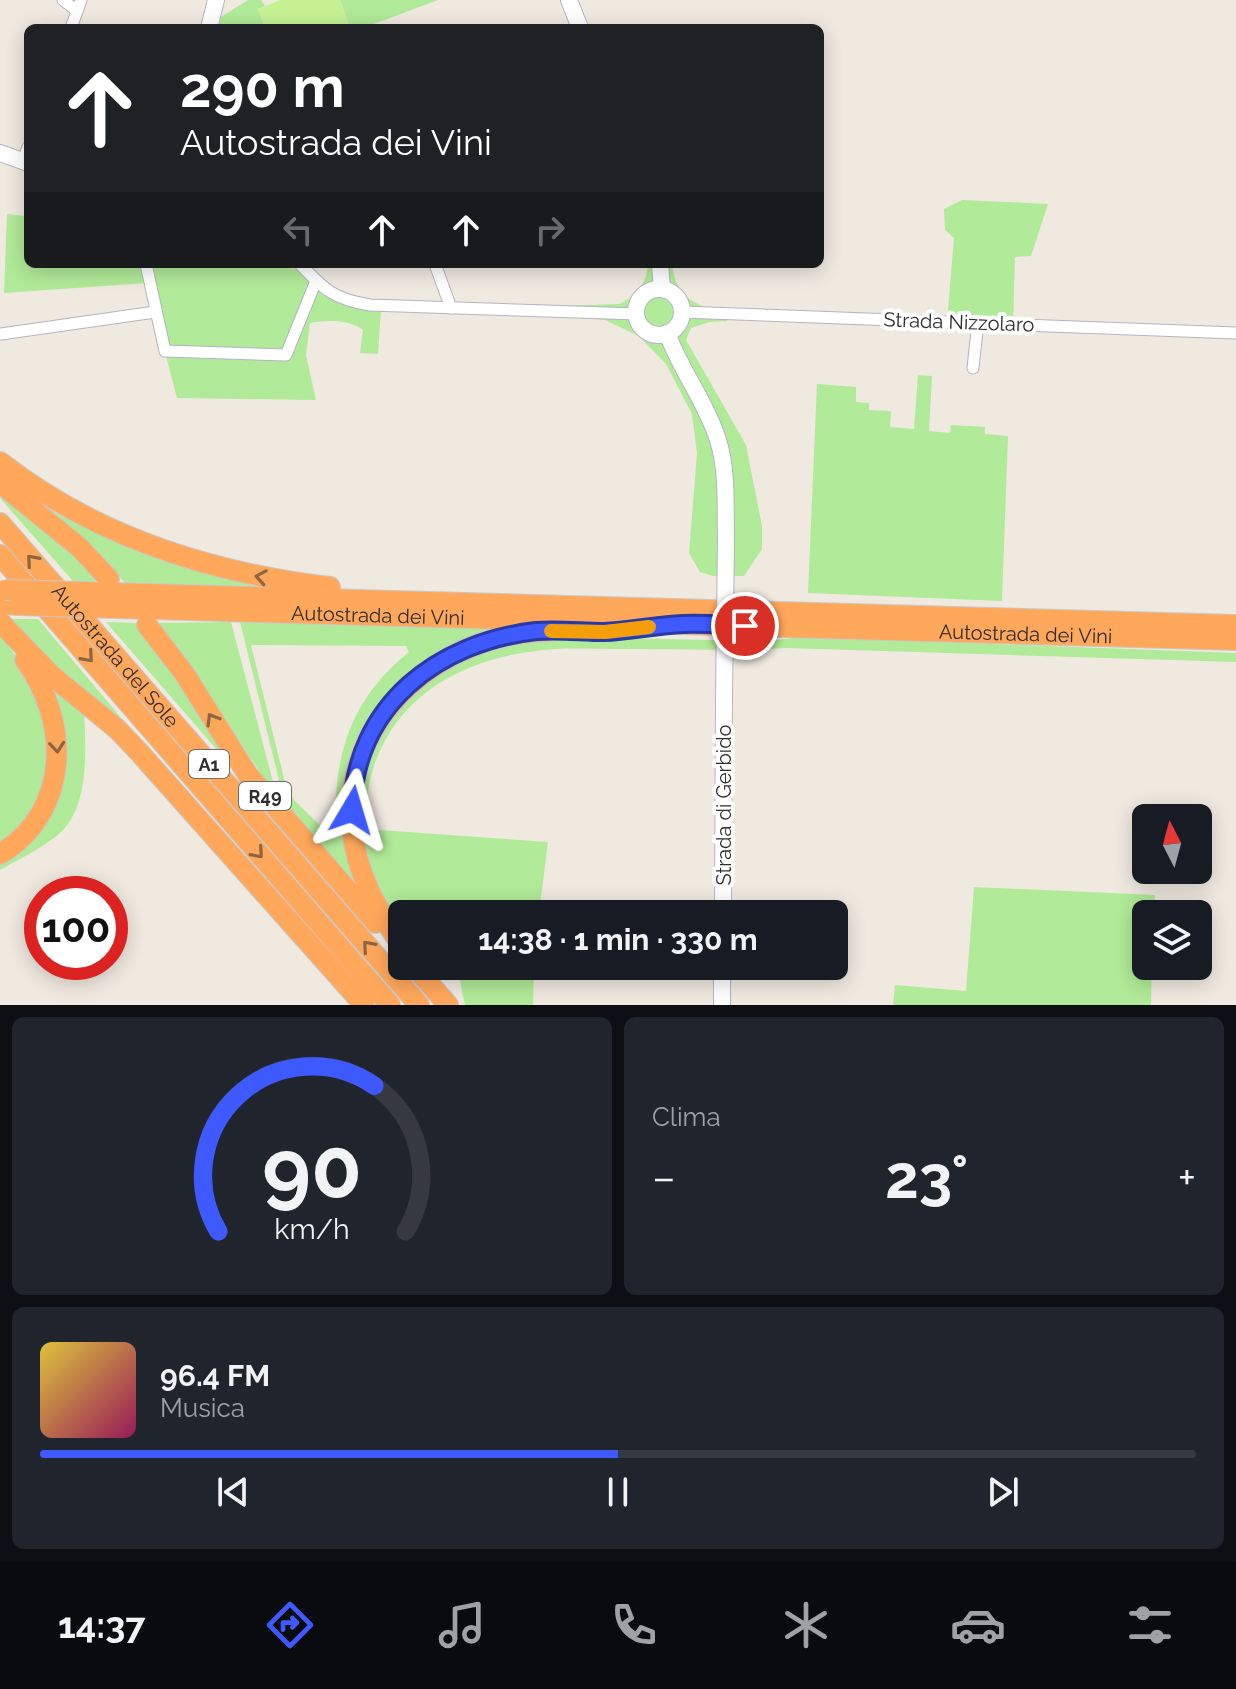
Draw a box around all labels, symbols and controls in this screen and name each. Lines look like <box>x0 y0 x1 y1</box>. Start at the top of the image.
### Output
text: 290 m <box>180 54 345 120</box>
icon: ahead <box>48 56 152 160</box>
text: Autostrada dei Vini <box>180 121 492 163</box>
icon: left <box>276 208 320 252</box>
icon: ahead <box>360 208 404 252</box>
icon: ahead <box>444 208 488 252</box>
icon: right <box>528 208 572 252</box>
street label: Strada Nizzolaro <box>883 307 1035 337</box>
one-way arrow <box>27 554 42 569</box>
one-way arrow <box>254 570 268 587</box>
street label: Autostrada del Sole <box>47 579 184 732</box>
pin <box>711 592 779 660</box>
street label: Autostrada dei Vini <box>291 601 465 630</box>
icon: arrive <box>723 604 767 648</box>
street label: Autostrada dei Vini <box>939 620 1113 648</box>
one-way arrow <box>78 647 93 662</box>
one-way arrow <box>206 713 222 728</box>
street label: Strada di Gerbido <box>712 724 736 886</box>
one-way arrow <box>48 741 65 754</box>
road number: A1 <box>189 750 229 778</box>
position arrow <box>310 768 394 852</box>
road number: R49 <box>239 782 291 810</box>
north arrow <box>1132 804 1212 884</box>
map controls <box>1132 804 1212 980</box>
one-way arrow <box>248 844 263 858</box>
speed limit sign: 100 <box>24 876 128 980</box>
button: layers <box>1132 900 1212 980</box>
text: 14:38 · 1 min · 330 m <box>478 922 758 957</box>
one-way arrow <box>363 941 378 956</box>
text: Clima <box>652 1102 721 1132</box>
text: 90 <box>262 1120 362 1217</box>
text: 23° <box>885 1142 968 1212</box>
text: − <box>652 1152 676 1203</box>
text: + <box>1178 1152 1196 1203</box>
text: km/h <box>274 1212 350 1246</box>
text: 96.4 FM <box>160 1358 270 1393</box>
text: Musica <box>160 1393 245 1423</box>
icon: previous <box>211 1470 255 1514</box>
icon: pause <box>596 1470 640 1514</box>
icon: next <box>981 1470 1025 1514</box>
icon: directions <box>262 1597 318 1653</box>
icon: music <box>434 1597 490 1653</box>
icon: phone <box>606 1597 662 1653</box>
icon: climate <box>778 1597 834 1653</box>
icon: car <box>950 1597 1006 1653</box>
icon: filters <box>1122 1597 1178 1653</box>
text: 14:37 <box>58 1604 146 1646</box>

